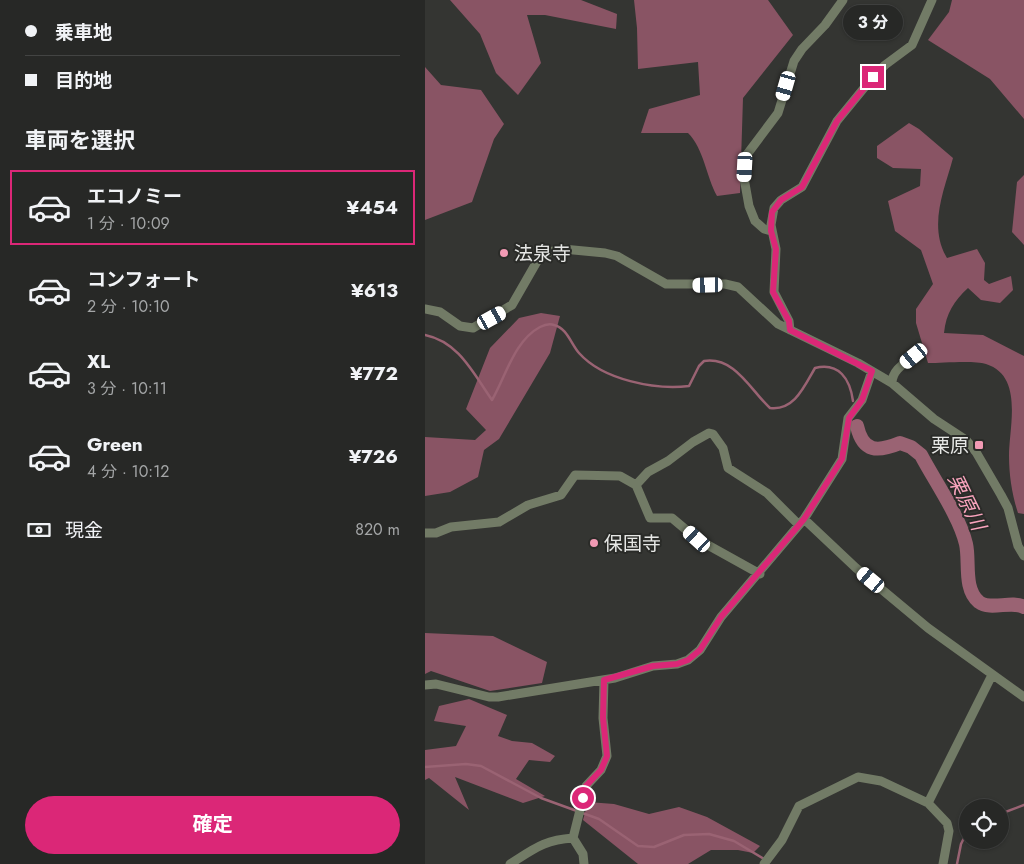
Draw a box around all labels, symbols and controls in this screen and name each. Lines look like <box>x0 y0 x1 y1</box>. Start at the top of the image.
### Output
callout: 3 分 <box>843 5 903 40</box>
text: 3 分 <box>858 11 888 34</box>
text: 乗車地 <box>55 19 112 46</box>
route end <box>862 66 884 88</box>
text: 目的地 <box>55 67 112 94</box>
car <box>774 70 797 102</box>
text: 車両を選択 <box>25 124 135 156</box>
car <box>736 152 753 182</box>
text: エコノミー <box>87 183 182 210</box>
icon: car <box>27 185 72 230</box>
text: ¥454 <box>347 194 398 221</box>
text: 1 分 · 10:09 <box>87 212 170 235</box>
place label: 法泉寺 <box>514 240 571 267</box>
marker: 法泉寺 <box>498 247 510 259</box>
text: コンフォート <box>87 266 200 293</box>
icon: car <box>27 268 72 313</box>
text: ¥613 <box>351 277 398 304</box>
car <box>692 277 723 293</box>
text: 2 分 · 10:10 <box>87 295 170 318</box>
car <box>475 304 508 332</box>
car <box>897 341 930 371</box>
text: XL <box>87 348 110 375</box>
icon: car <box>27 351 72 396</box>
text: ¥772 <box>350 360 398 387</box>
text: 3 分 · 10:11 <box>87 377 167 400</box>
text: Green <box>87 431 143 458</box>
place label: 栗原 <box>931 432 969 459</box>
icon: car <box>27 434 72 479</box>
marker: 栗原 <box>973 439 985 451</box>
text: ¥726 <box>349 443 398 470</box>
text: 4 分 · 10:12 <box>87 460 169 483</box>
water label: 栗原川 <box>940 469 994 537</box>
icon: cash <box>25 516 53 544</box>
text: 現金 <box>65 517 103 544</box>
text: 820 m <box>355 518 400 541</box>
car <box>680 523 713 555</box>
place label: 保国寺 <box>604 530 661 557</box>
marker: 保国寺 <box>588 537 600 549</box>
car <box>854 565 887 595</box>
route start <box>572 787 594 809</box>
button: 確定 <box>25 796 400 854</box>
map controls <box>959 799 1009 849</box>
button: locate <box>959 799 1009 849</box>

